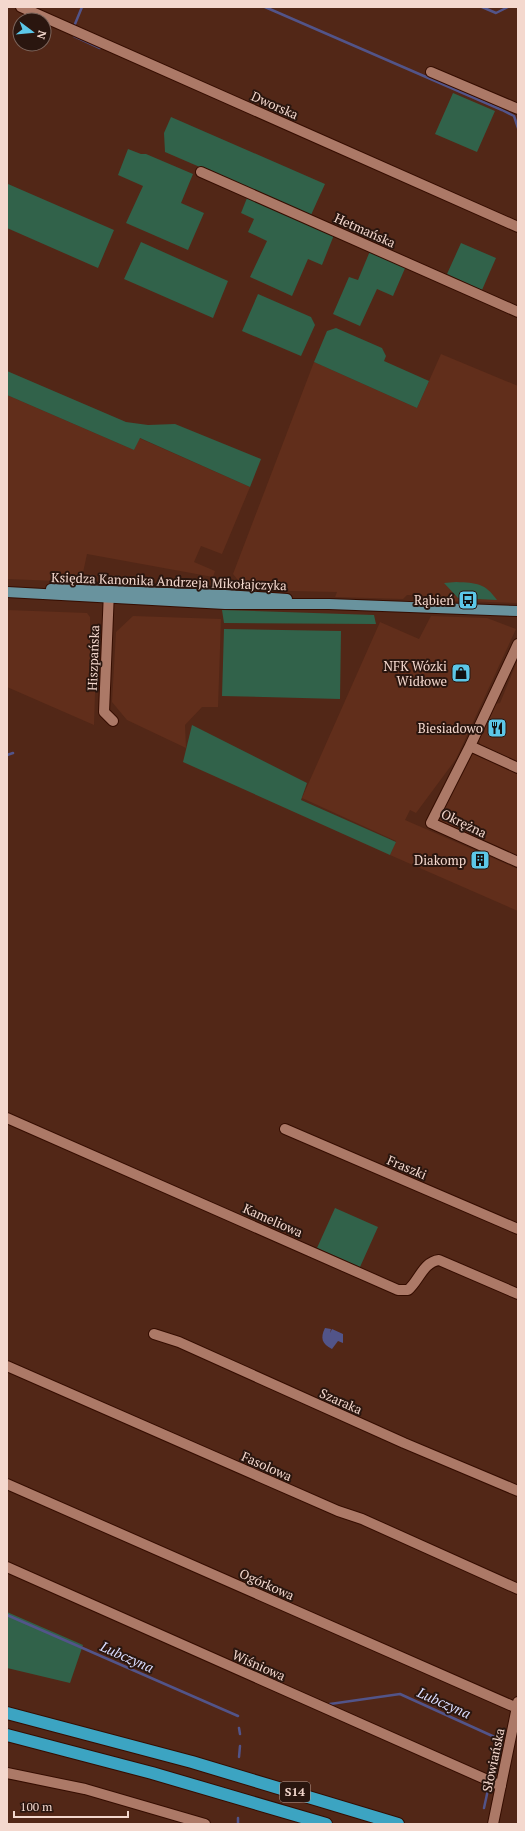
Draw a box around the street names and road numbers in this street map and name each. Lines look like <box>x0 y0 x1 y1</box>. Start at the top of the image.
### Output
street label: Dworska <box>249 87 302 123</box>
street label: Hetmańska <box>332 209 399 252</box>
street label: Księdza Kanonika Andrzeja Mikołajczyka <box>51 568 288 594</box>
street label: Hiszpańska <box>83 624 103 691</box>
street label: Okrężna <box>438 804 490 842</box>
street label: Fraszki <box>385 1151 430 1183</box>
street label: Kameliowa <box>240 1199 306 1241</box>
street label: Szaraka <box>317 1384 365 1418</box>
street label: Fasolowa <box>239 1447 295 1485</box>
street label: Ogórkowa <box>237 1564 298 1604</box>
street label: Wiśniowa <box>230 1645 289 1685</box>
street label: Słowiańska <box>477 1726 509 1794</box>
road number: S14 <box>280 1782 310 1802</box>

